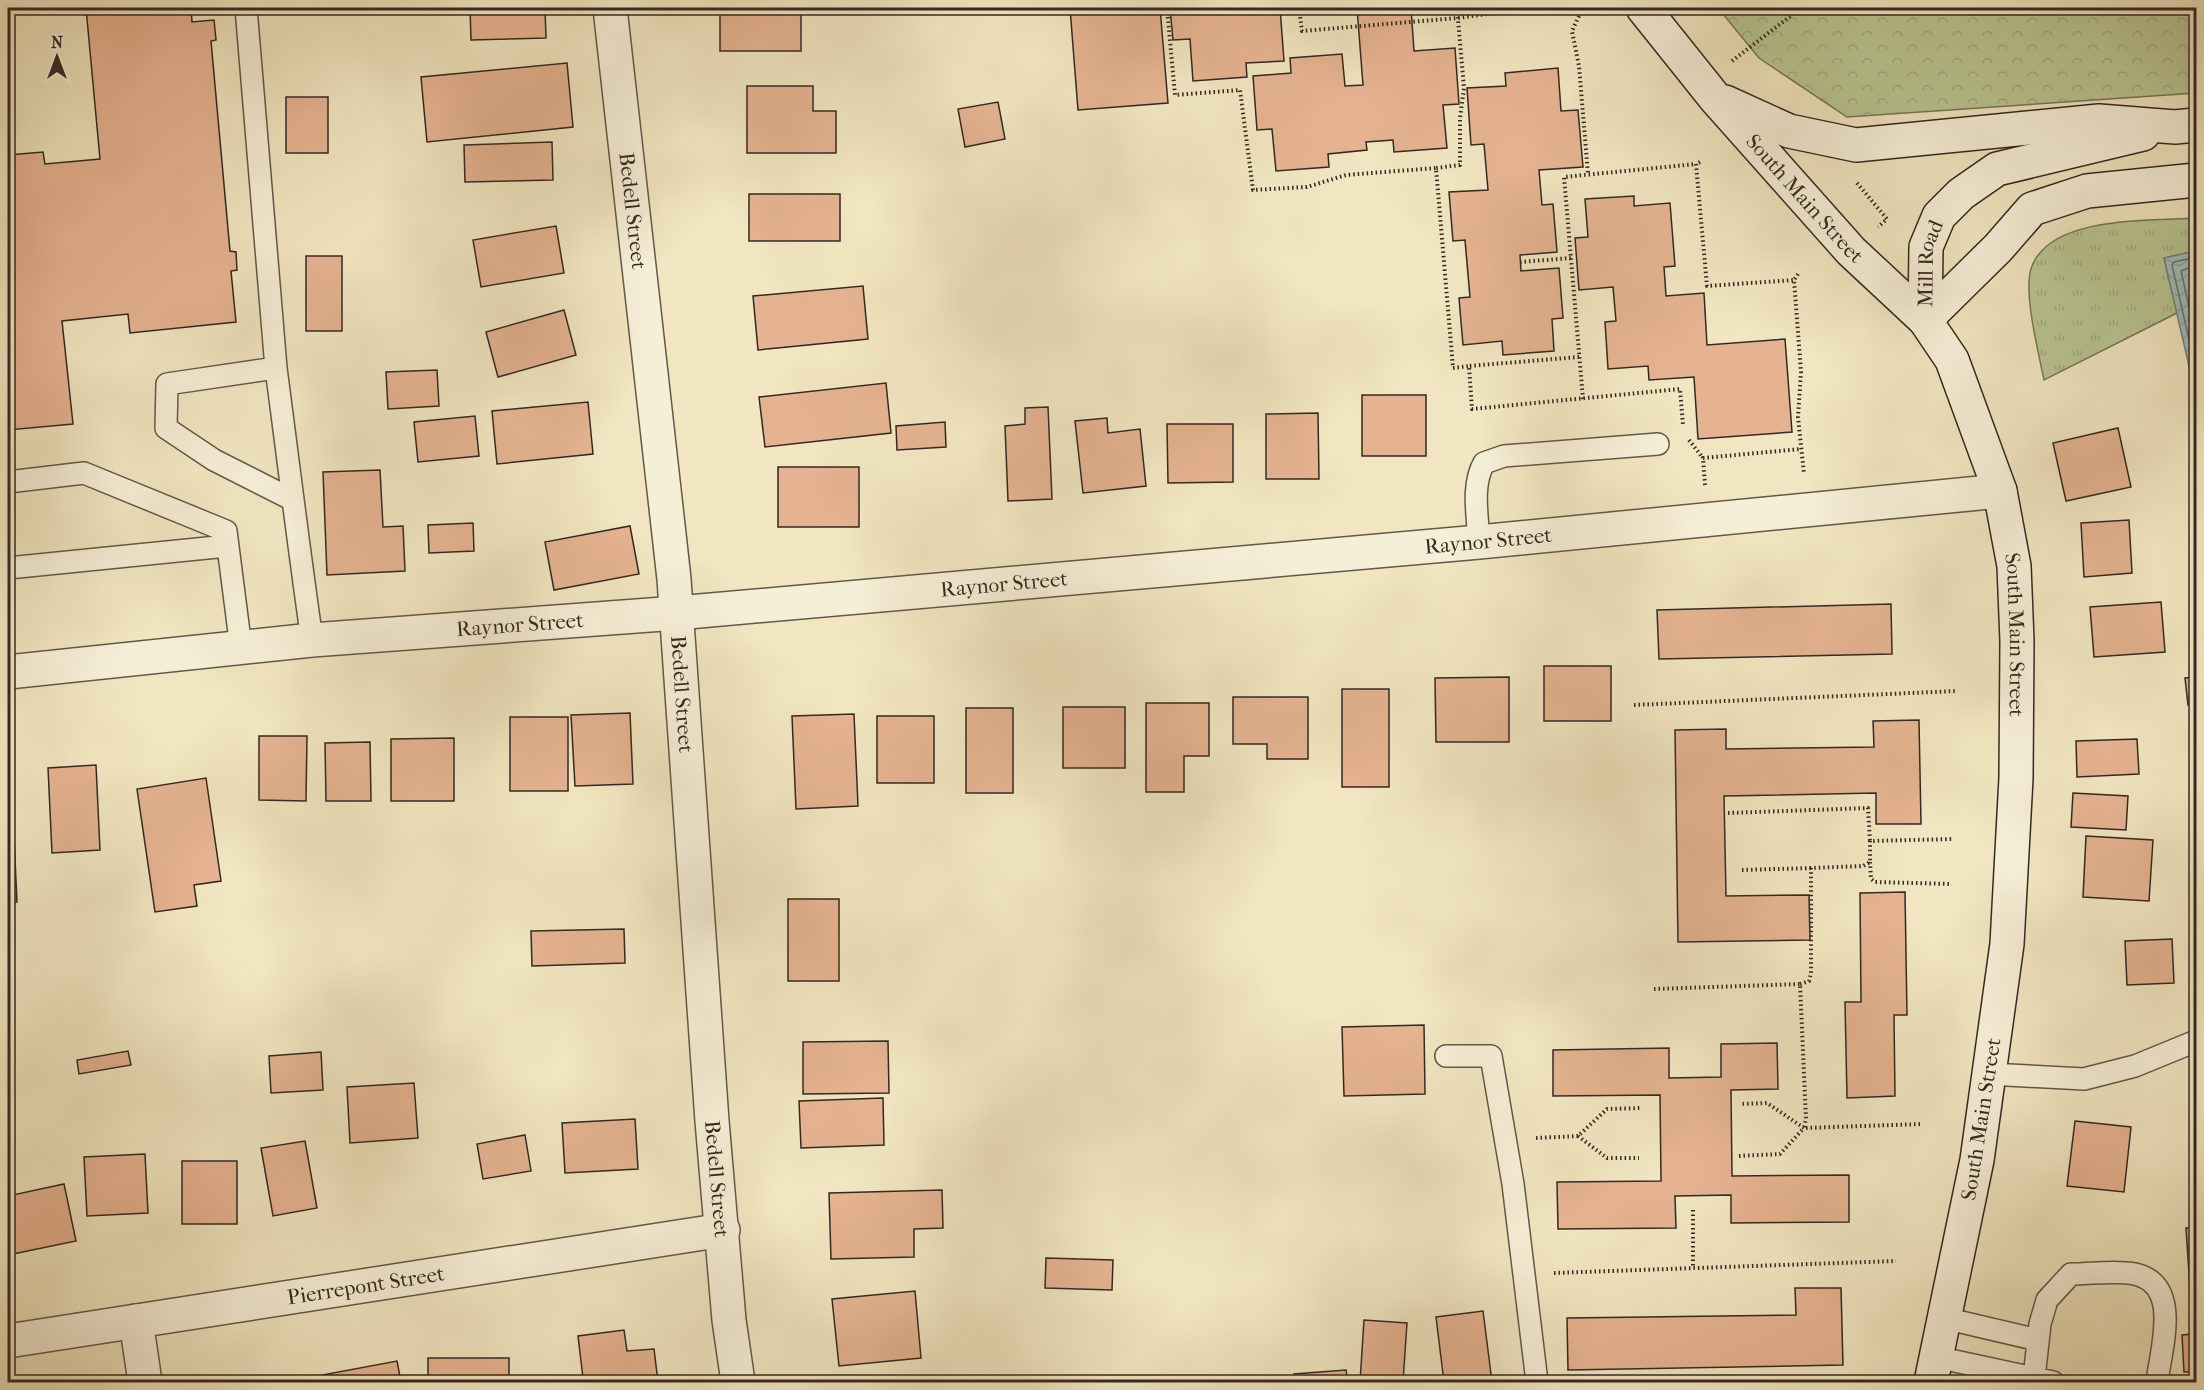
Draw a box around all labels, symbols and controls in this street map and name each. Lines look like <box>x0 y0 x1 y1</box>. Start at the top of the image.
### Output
north arrow <box>27 27 87 87</box>
text: N <box>51 33 64 52</box>
street label: South Main Street <box>1741 129 1868 268</box>
street label: Bedell Street <box>614 151 651 271</box>
street label: Mill Road <box>1913 216 1948 307</box>
street label: Raynor Street <box>1424 523 1553 559</box>
street label: South Main Street <box>2000 551 2029 717</box>
street label: Raynor Street <box>939 566 1069 602</box>
street label: Raynor Street <box>455 608 585 641</box>
street label: Bedell Street <box>666 635 698 754</box>
street label: South Main Street <box>1956 1036 2006 1202</box>
street label: Bedell Street <box>700 1119 734 1239</box>
street label: Pierrepont Street <box>285 1261 446 1309</box>

